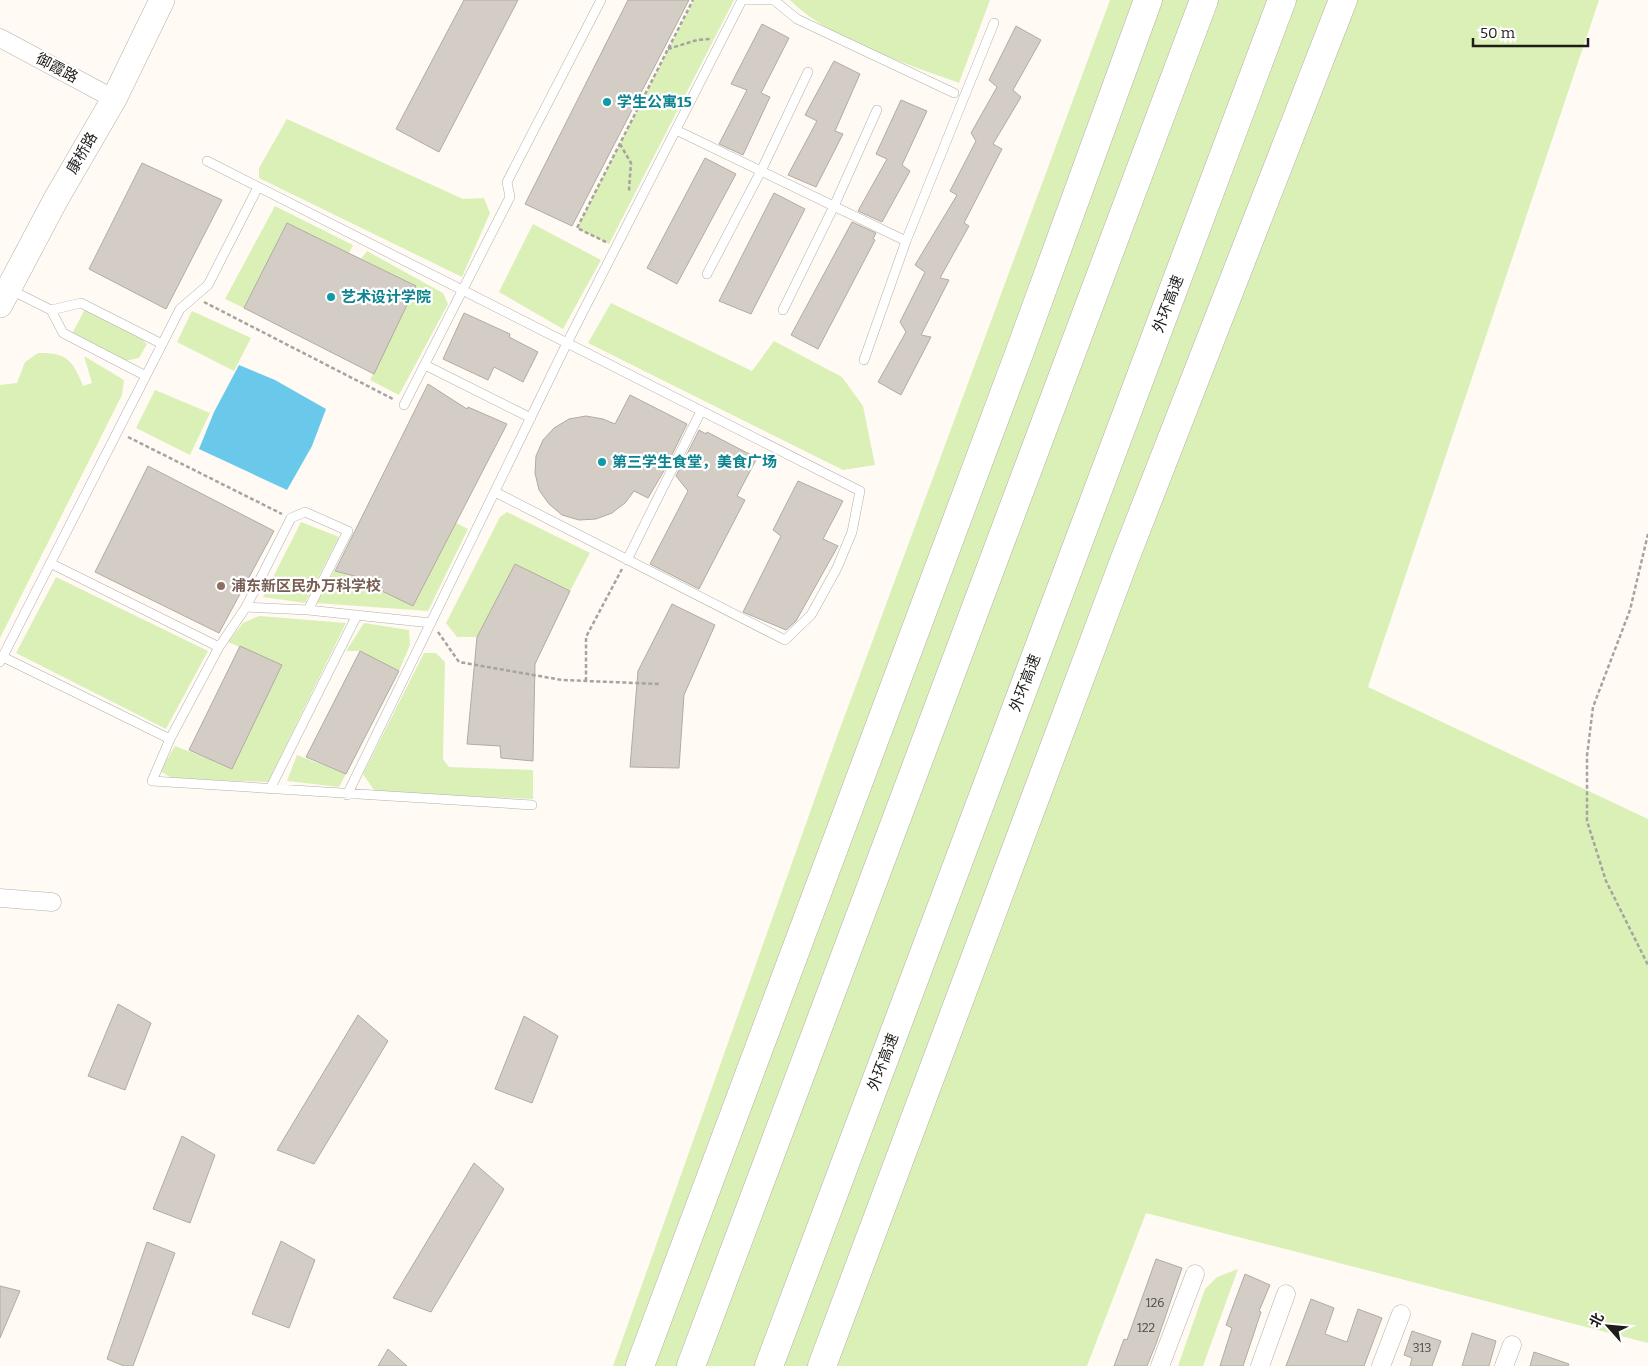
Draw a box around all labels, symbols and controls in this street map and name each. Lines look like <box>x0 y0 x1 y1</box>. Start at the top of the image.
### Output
scale bar <box>1473 15 1588 47</box>
text: 50 m <box>1480 24 1516 42</box>
street label: 御霞路 <box>33 49 81 87</box>
place label: 学生公寓15 <box>617 93 692 111</box>
marker: 学生公寓15 <box>601 96 613 108</box>
street label: 康桥路 <box>63 129 101 177</box>
street label: 外环高速 <box>1149 273 1187 335</box>
place label: 艺术设计学院 <box>341 288 431 306</box>
marker: 艺术设计学院 <box>325 291 337 303</box>
place label: 第三学生食堂，美食广场 <box>612 453 777 471</box>
marker: 第三学生食堂，美食广场 <box>596 456 608 468</box>
place label: 浦东新区民办万科学校 <box>231 577 381 595</box>
marker: 浦东新区民办万科学校 <box>215 580 227 592</box>
street label: 外环高速 <box>1006 652 1044 714</box>
street label: 外环高速 <box>864 1031 902 1093</box>
house number: 126 <box>1146 1296 1164 1310</box>
north arrow <box>1583 1301 1633 1351</box>
text: 北 <box>1586 1310 1608 1330</box>
house number: 122 <box>1137 1321 1155 1335</box>
house number: 313 <box>1413 1341 1431 1355</box>

